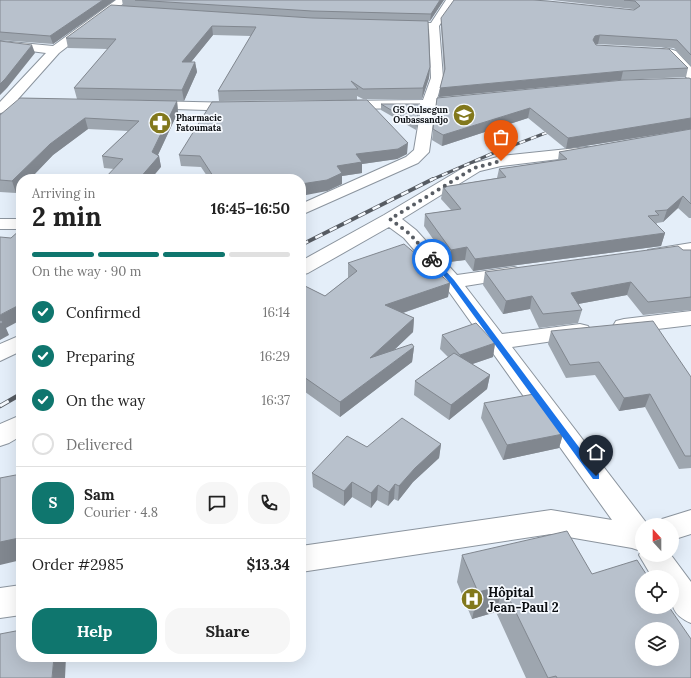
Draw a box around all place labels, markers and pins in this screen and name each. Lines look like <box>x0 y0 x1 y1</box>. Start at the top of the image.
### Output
school or university icon: GS Oulsegun Oubassandjo <box>451 102 477 128</box>
place label: GS Oulsegun Oubassandjo <box>393 104 448 125</box>
pharmacy icon: Pharmacie Fatoumata <box>147 110 173 136</box>
place label: Pharmacie Fatoumata <box>176 112 222 133</box>
pin <box>484 120 518 161</box>
pin <box>579 435 613 476</box>
place label: Hôpital Jean-Paul 2 <box>488 584 559 616</box>
hospital icon: Hôpital Jean-Paul 2 <box>459 586 485 612</box>

